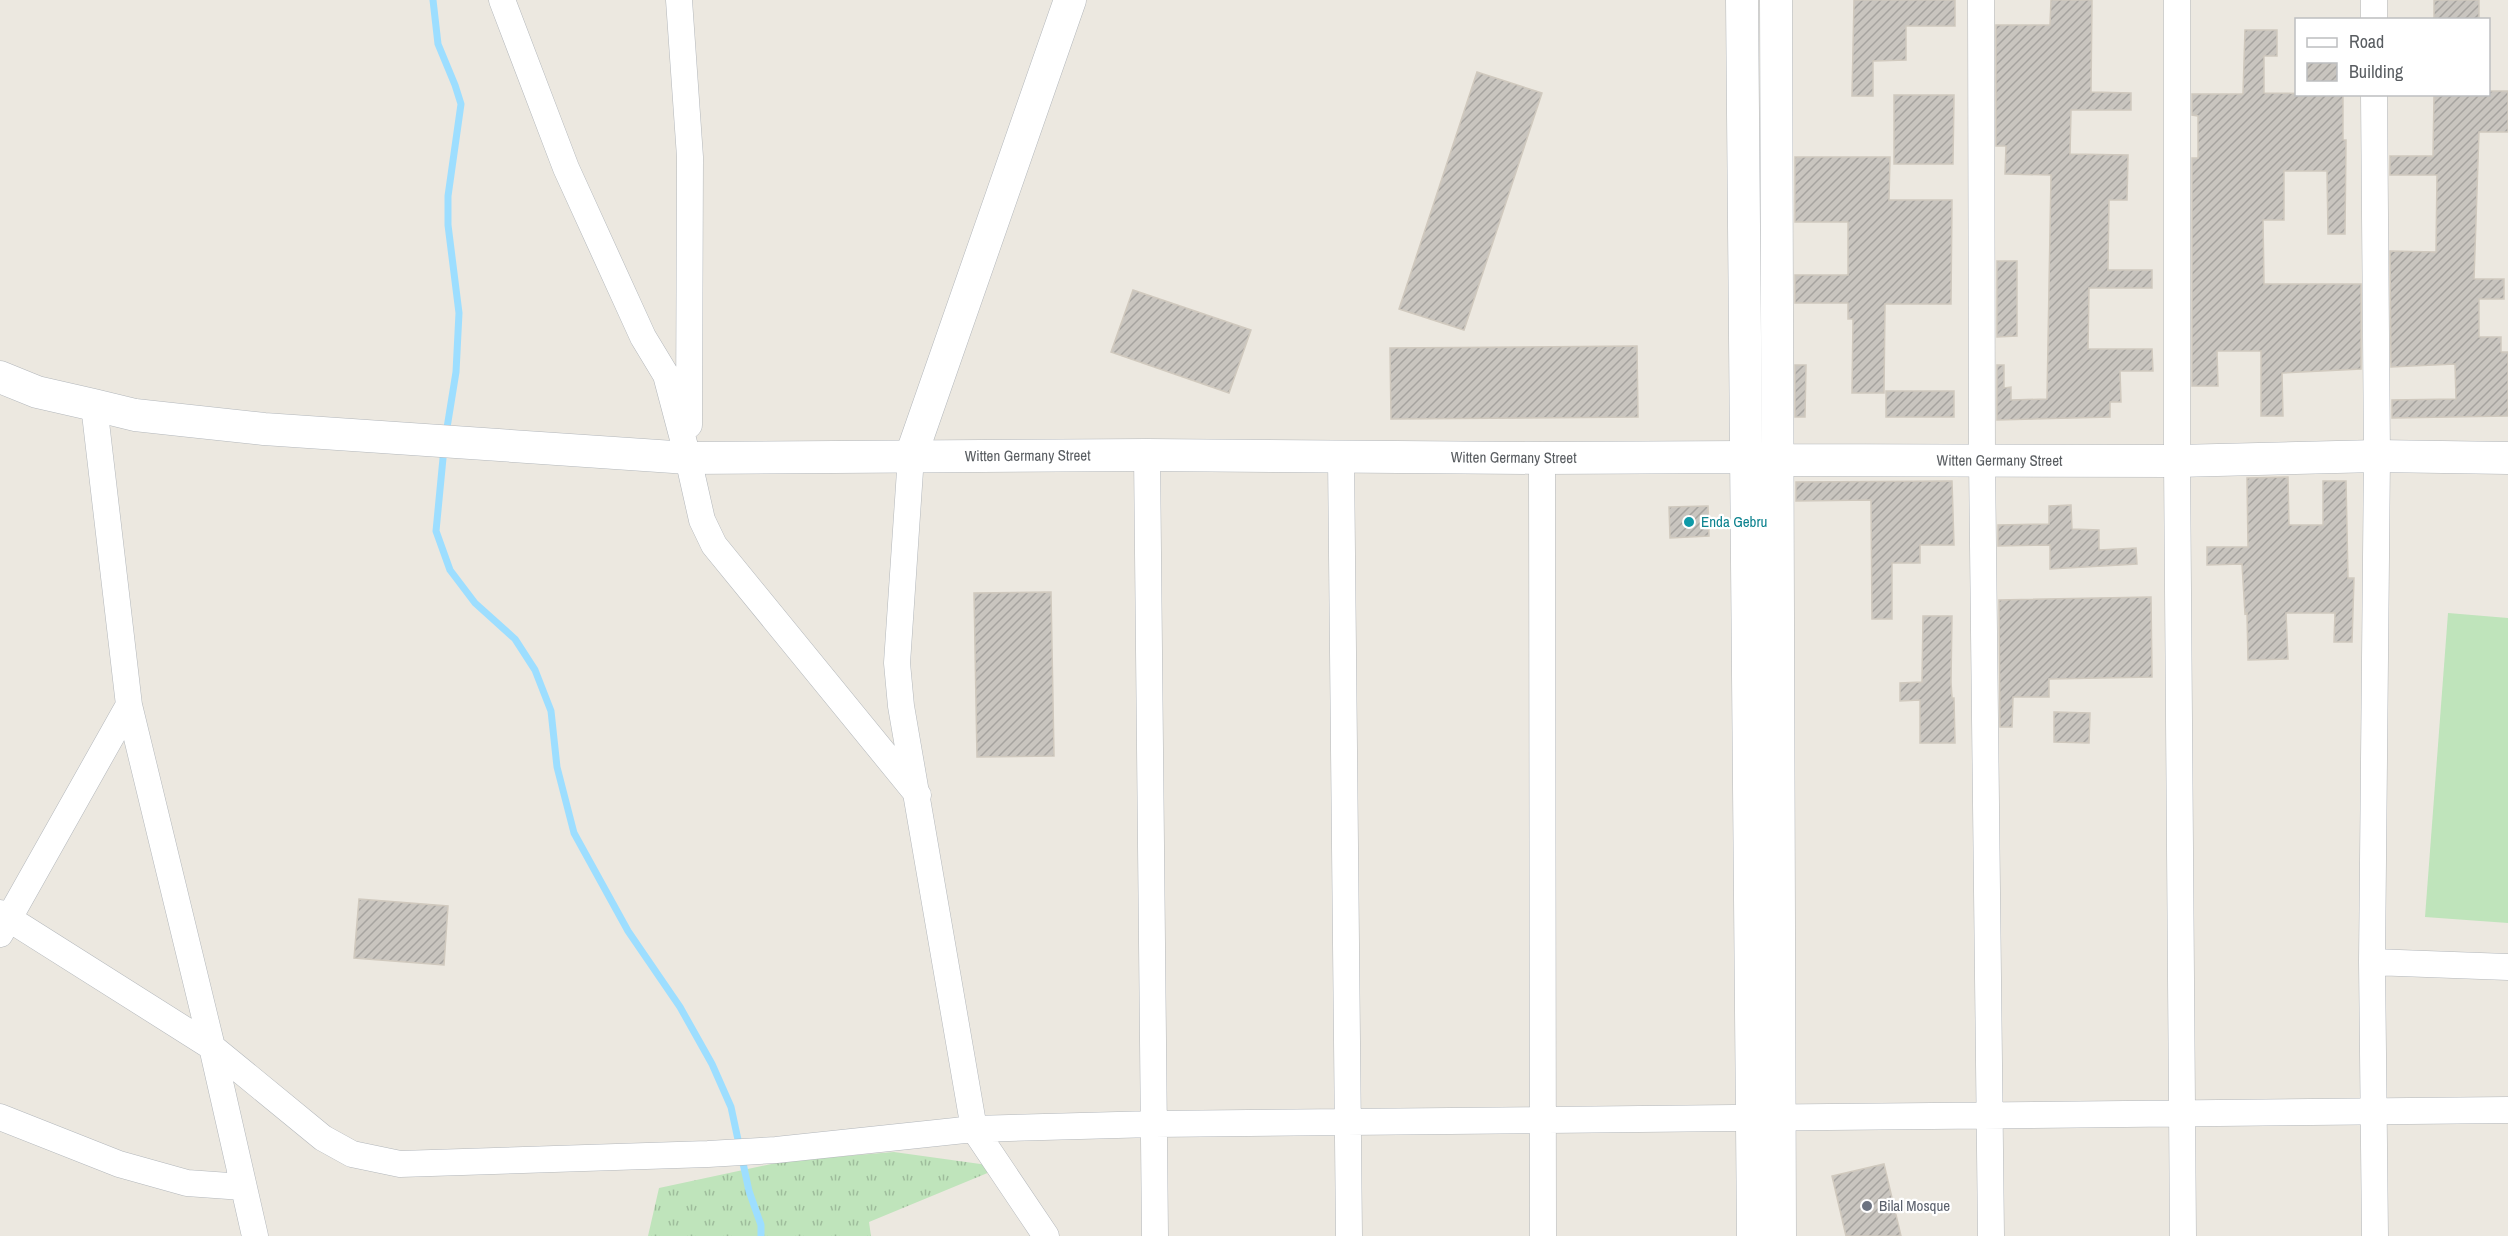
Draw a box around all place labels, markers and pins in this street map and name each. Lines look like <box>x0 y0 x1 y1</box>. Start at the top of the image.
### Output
place label: Enda Gebru <box>1701 511 1767 532</box>
marker: Enda Gebru <box>1682 515 1696 529</box>
place label: Bilal Mosque <box>1879 1195 1950 1216</box>
marker: Bilal Mosque <box>1860 1199 1874 1213</box>

